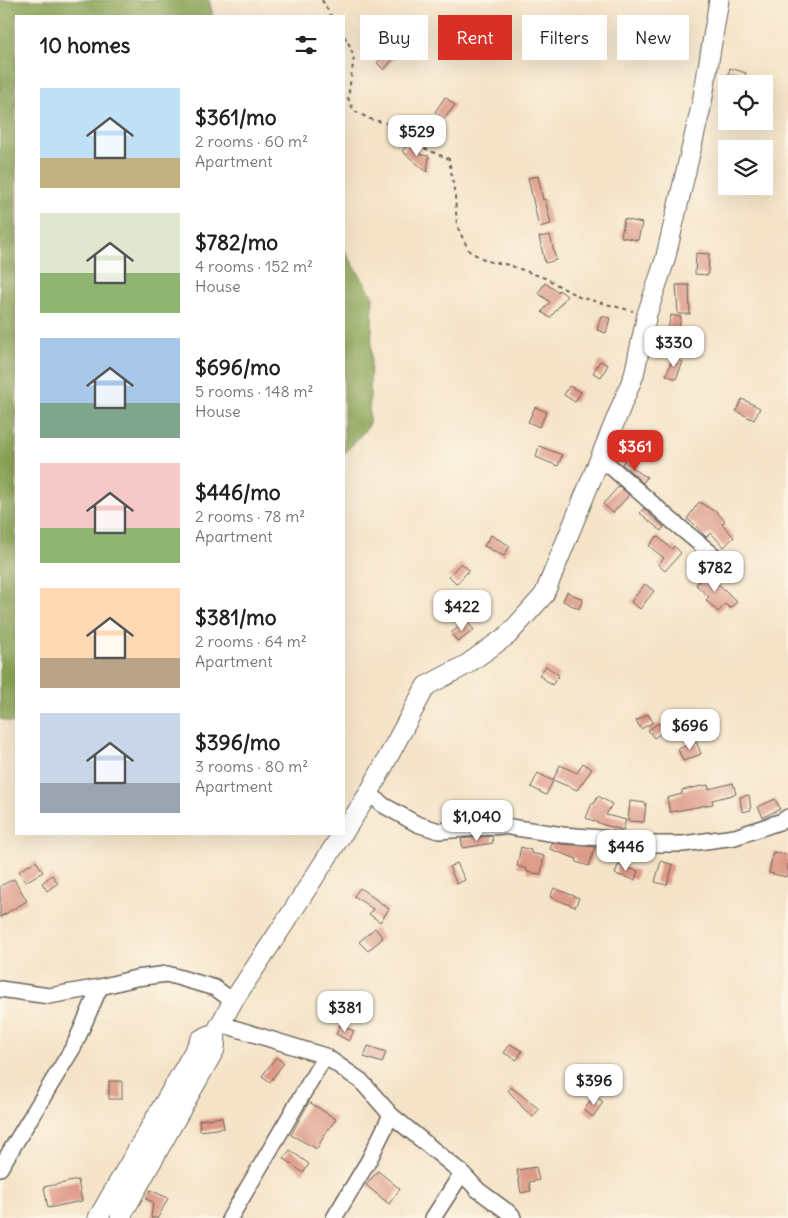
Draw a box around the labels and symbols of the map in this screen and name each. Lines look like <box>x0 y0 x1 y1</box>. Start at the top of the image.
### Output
pin: $529 <box>387 114 447 157</box>
pin: $330 <box>644 326 704 368</box>
pin: $361 <box>605 430 665 472</box>
pin: $782 <box>685 550 745 593</box>
pin: $422 <box>432 590 492 632</box>
pin: $696 <box>660 708 720 751</box>
pin: $1,040 <box>436 800 518 842</box>
pin: $446 <box>596 830 656 872</box>
pin: $381 <box>315 990 375 1033</box>
pin: $396 <box>564 1064 624 1106</box>

